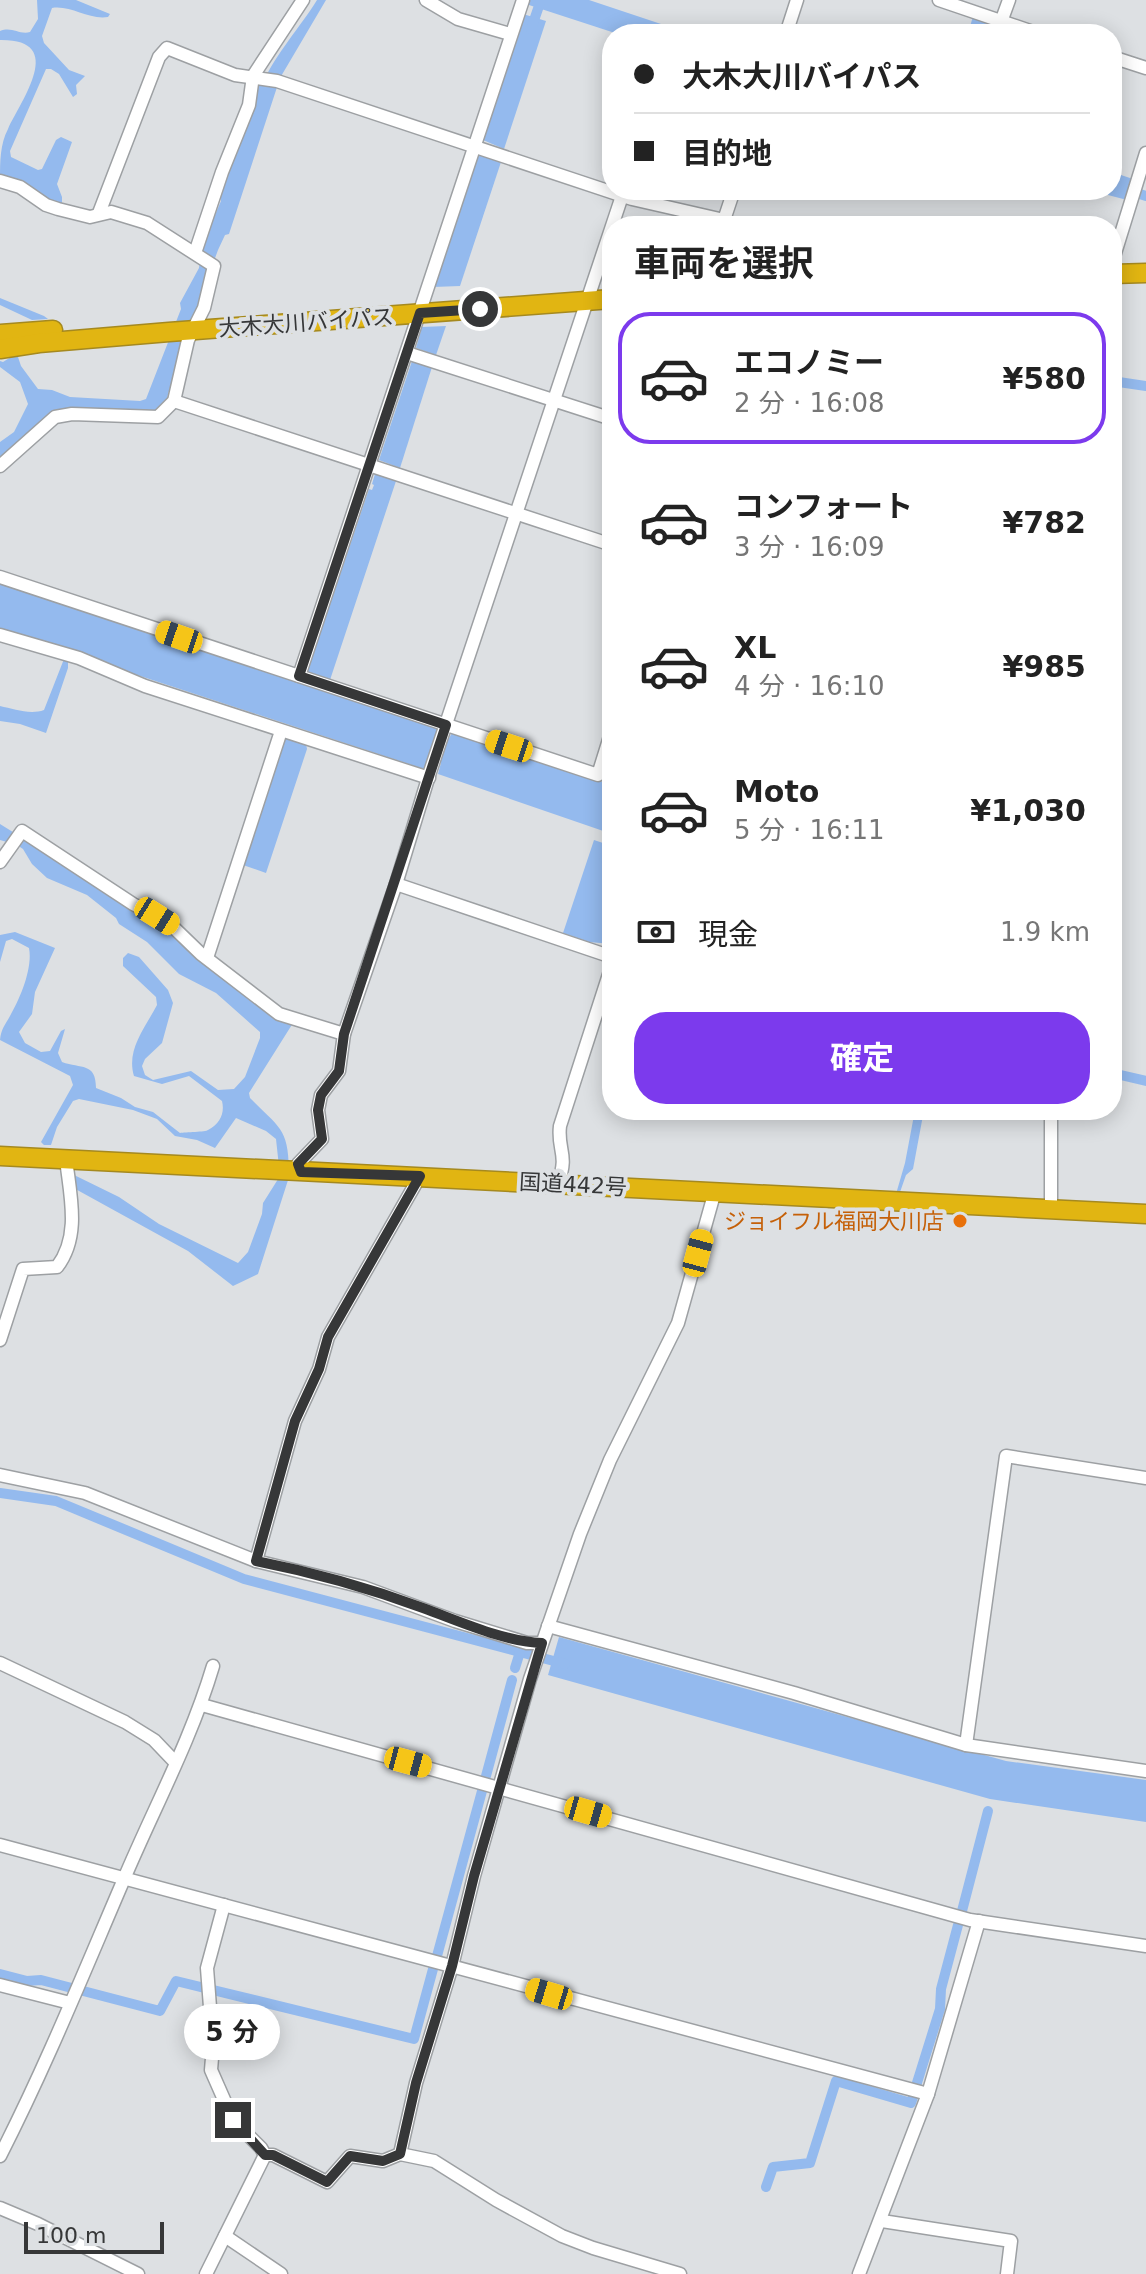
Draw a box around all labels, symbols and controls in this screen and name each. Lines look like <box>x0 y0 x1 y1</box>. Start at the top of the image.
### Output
text: 大木大川バイパス <box>682 59 921 94</box>
text: 目的地 <box>682 136 772 171</box>
text: 車両を選択 <box>634 243 814 284</box>
route start <box>462 291 498 327</box>
street label: 大木大川バイパス <box>218 304 394 341</box>
icon: car <box>638 342 710 414</box>
text: エコノミー <box>734 345 884 380</box>
text: ¥580 <box>1003 361 1086 396</box>
text: 2 分 · 16:08 <box>734 388 885 418</box>
icon: car <box>638 486 710 558</box>
text: コンフォート <box>734 489 913 524</box>
text: ¥782 <box>1003 505 1086 540</box>
text: 3 分 · 16:09 <box>734 532 885 562</box>
car <box>152 618 206 656</box>
icon: car <box>638 630 710 702</box>
text: XL <box>734 630 776 665</box>
text: ¥985 <box>1003 649 1086 684</box>
text: 4 分 · 16:10 <box>734 671 885 701</box>
car <box>482 727 536 765</box>
icon: car <box>638 774 710 846</box>
text: Moto <box>734 774 819 809</box>
text: ¥1,030 <box>970 793 1086 828</box>
text: 5 分 · 16:11 <box>734 815 885 845</box>
car <box>130 893 184 939</box>
icon: cash <box>634 910 678 954</box>
text: 現金 <box>698 917 758 952</box>
text: 1.9 km <box>1000 917 1090 947</box>
button: 確定 <box>634 1012 1090 1104</box>
street label: 国道442号 <box>518 1169 628 1200</box>
place label: ジョイフル福岡大川店 <box>724 1209 944 1234</box>
marker: ジョイフル福岡大川店 <box>951 1212 969 1230</box>
car <box>680 1227 716 1279</box>
car <box>382 1744 434 1780</box>
car <box>562 1794 614 1830</box>
car <box>523 1976 575 2012</box>
callout: 5 分 <box>185 2004 281 2060</box>
text: 5 分 <box>205 2017 259 2047</box>
route end <box>215 2102 251 2138</box>
scale bar <box>24 2218 164 2254</box>
text: 100 m <box>36 2223 106 2248</box>

